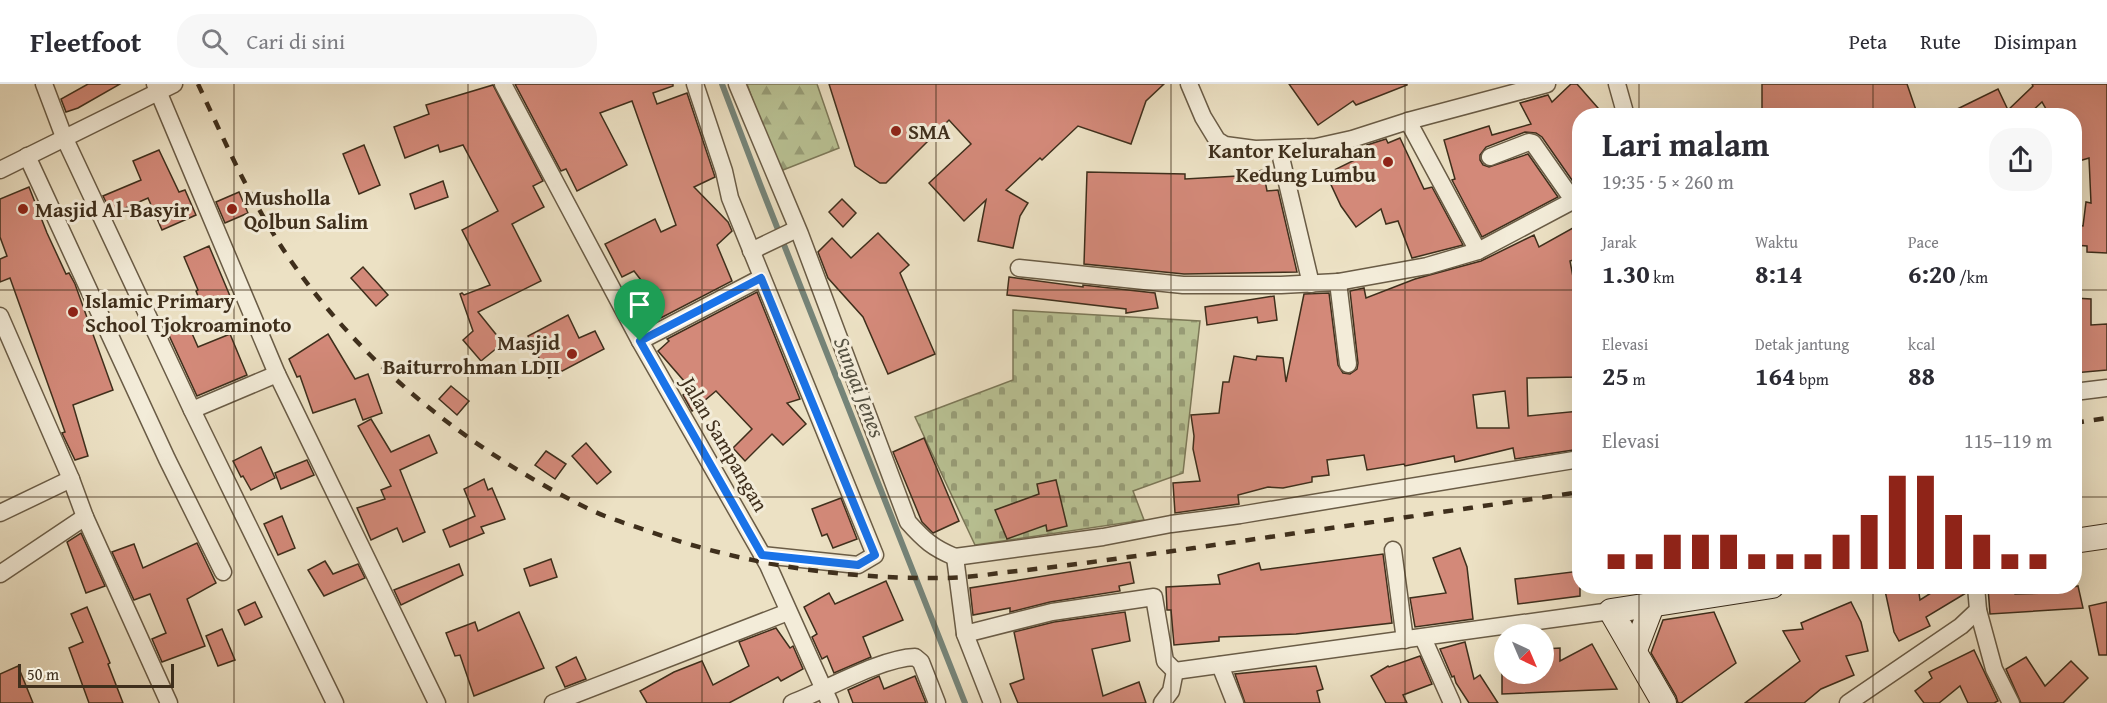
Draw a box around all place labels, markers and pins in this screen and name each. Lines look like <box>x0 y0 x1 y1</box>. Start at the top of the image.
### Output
place label: SMA <box>908 116 951 147</box>
marker: SMA <box>889 124 903 138</box>
place label: Kantor Kelurahan Kedung Lumbu <box>1208 135 1377 190</box>
marker: Kantor Kelurahan Kedung Lumbu <box>1381 155 1395 169</box>
place label: Musholla Qolbun Salim <box>244 182 368 237</box>
place label: Masjid Al-Basyir <box>35 194 190 225</box>
marker: Masjid Al-Basyir <box>16 202 30 216</box>
marker: Musholla Qolbun Salim <box>225 202 239 216</box>
pin <box>614 279 665 341</box>
place label: Islamic Primary School Tjokroaminoto <box>85 285 292 340</box>
marker: Islamic Primary School Tjokroaminoto <box>66 305 80 319</box>
place label: Masjid Baiturrohman LDII <box>383 327 560 382</box>
marker: Masjid Baiturrohman LDII <box>565 347 579 361</box>

